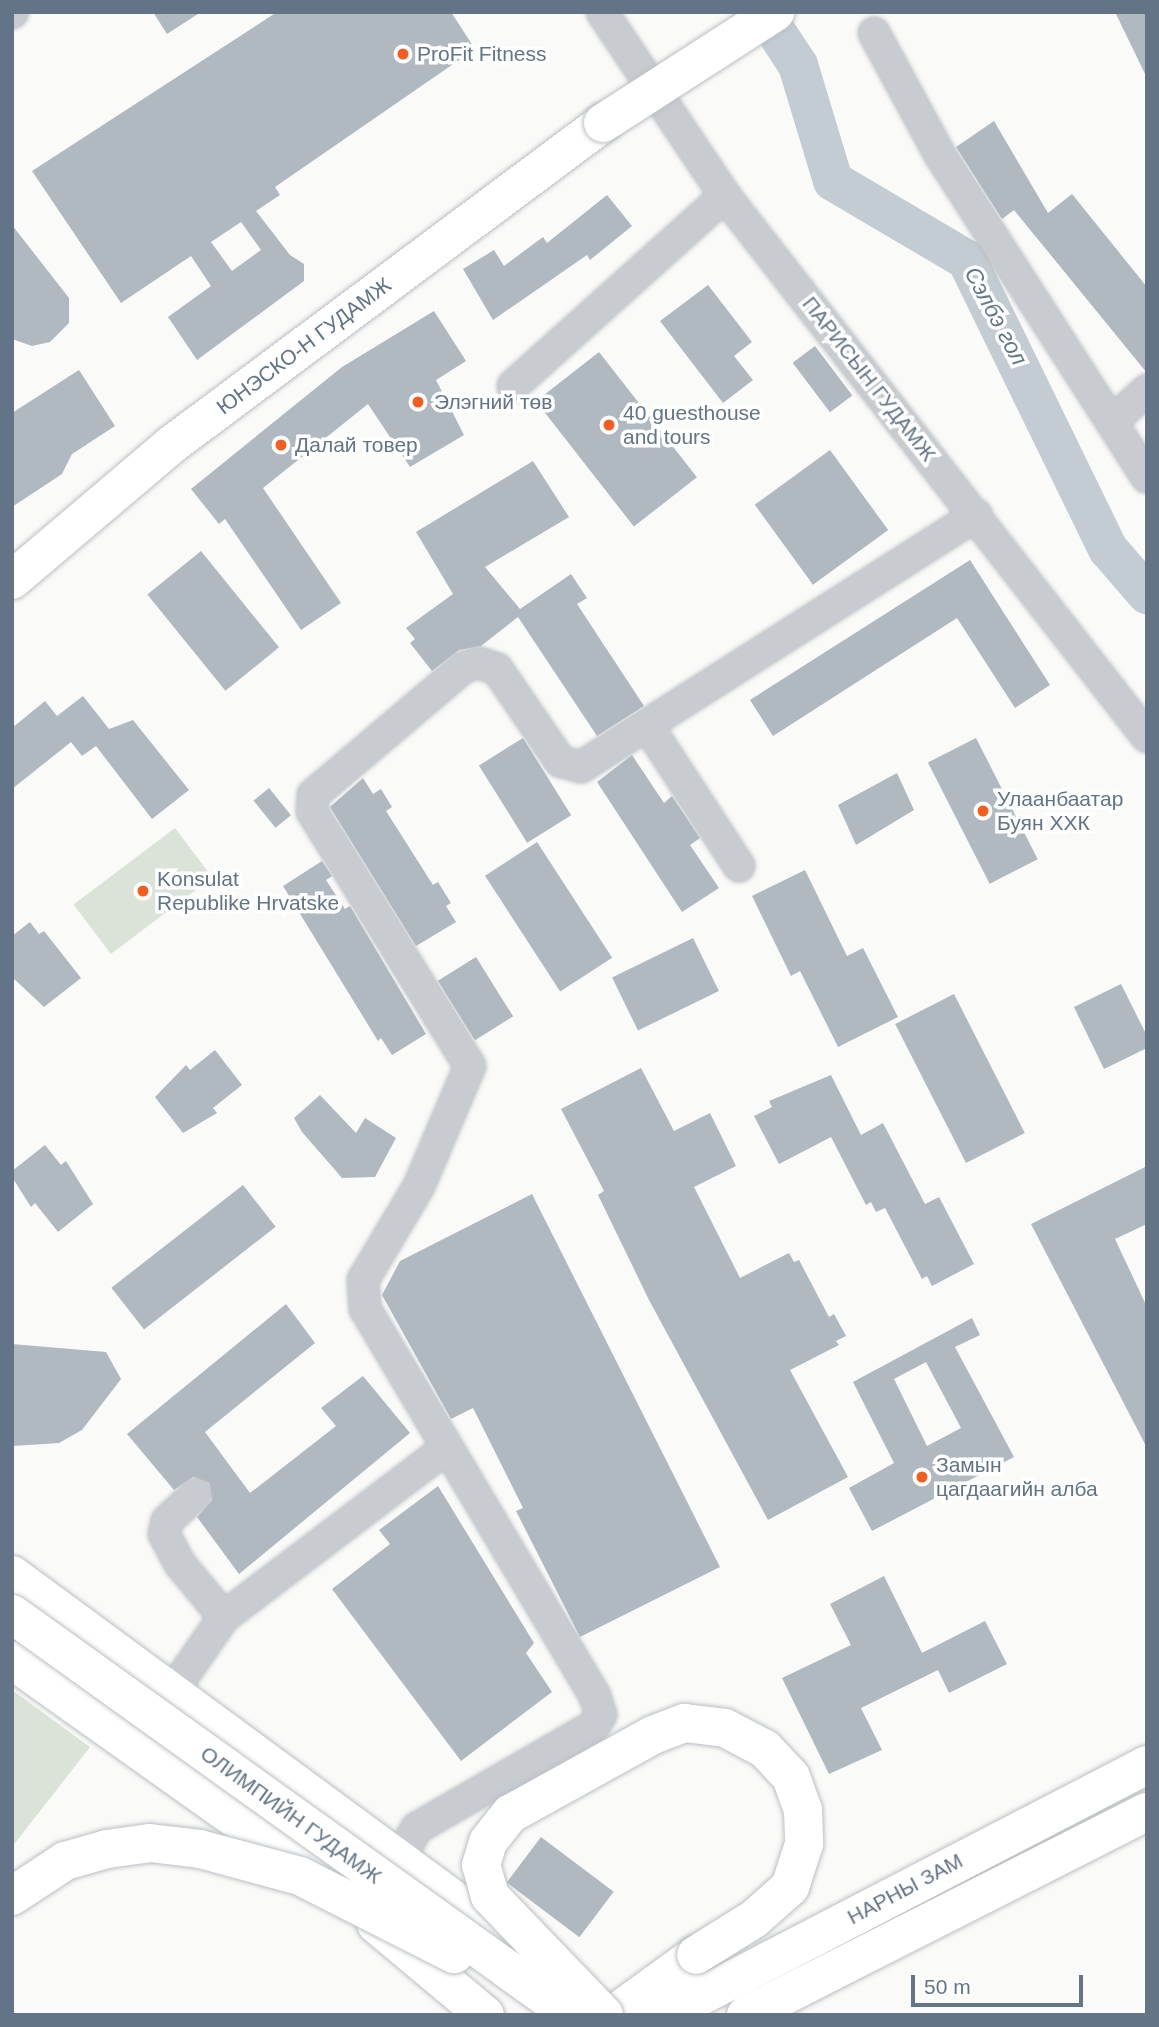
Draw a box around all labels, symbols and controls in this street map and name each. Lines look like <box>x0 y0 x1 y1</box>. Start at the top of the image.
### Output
place label: ProFit Fitness <box>417 41 547 67</box>
marker: ProFit Fitness <box>395 46 411 62</box>
water label: Сэлбэ гол <box>959 262 1033 370</box>
street label: ЮНЭСКО-Н ГУДАМЖ <box>212 272 396 420</box>
street label: ПАРИСЫН ГУДАМЖ <box>797 292 941 466</box>
place label: Элэгний төв <box>434 389 552 415</box>
marker: Элэгний төв <box>408 392 428 412</box>
place label: 40 guesthouse and tours <box>623 400 761 450</box>
marker: 40 guesthouse and tours <box>601 417 617 433</box>
place label: Далай товер <box>295 432 418 458</box>
marker: Далай товер <box>273 437 289 453</box>
place label: Улаанбаатар Буян ХХК <box>997 786 1123 836</box>
marker: Улаанбаатар Буян ХХК <box>975 803 991 819</box>
place label: Konsulat Republike Hrvatske <box>157 866 339 916</box>
marker: Konsulat Republike Hrvatske <box>135 883 151 899</box>
place label: Замын цагдаагийн алба <box>936 1452 1098 1502</box>
marker: Замын цагдаагийн алба <box>914 1469 930 1485</box>
street label: ОЛИМПИЙН ГУДАМЖ <box>196 1741 386 1889</box>
street label: НАРНЫ ЗАМ <box>843 1848 967 1930</box>
scale bar <box>914 1960 1086 2004</box>
text: 50 m <box>924 1975 971 1998</box>

